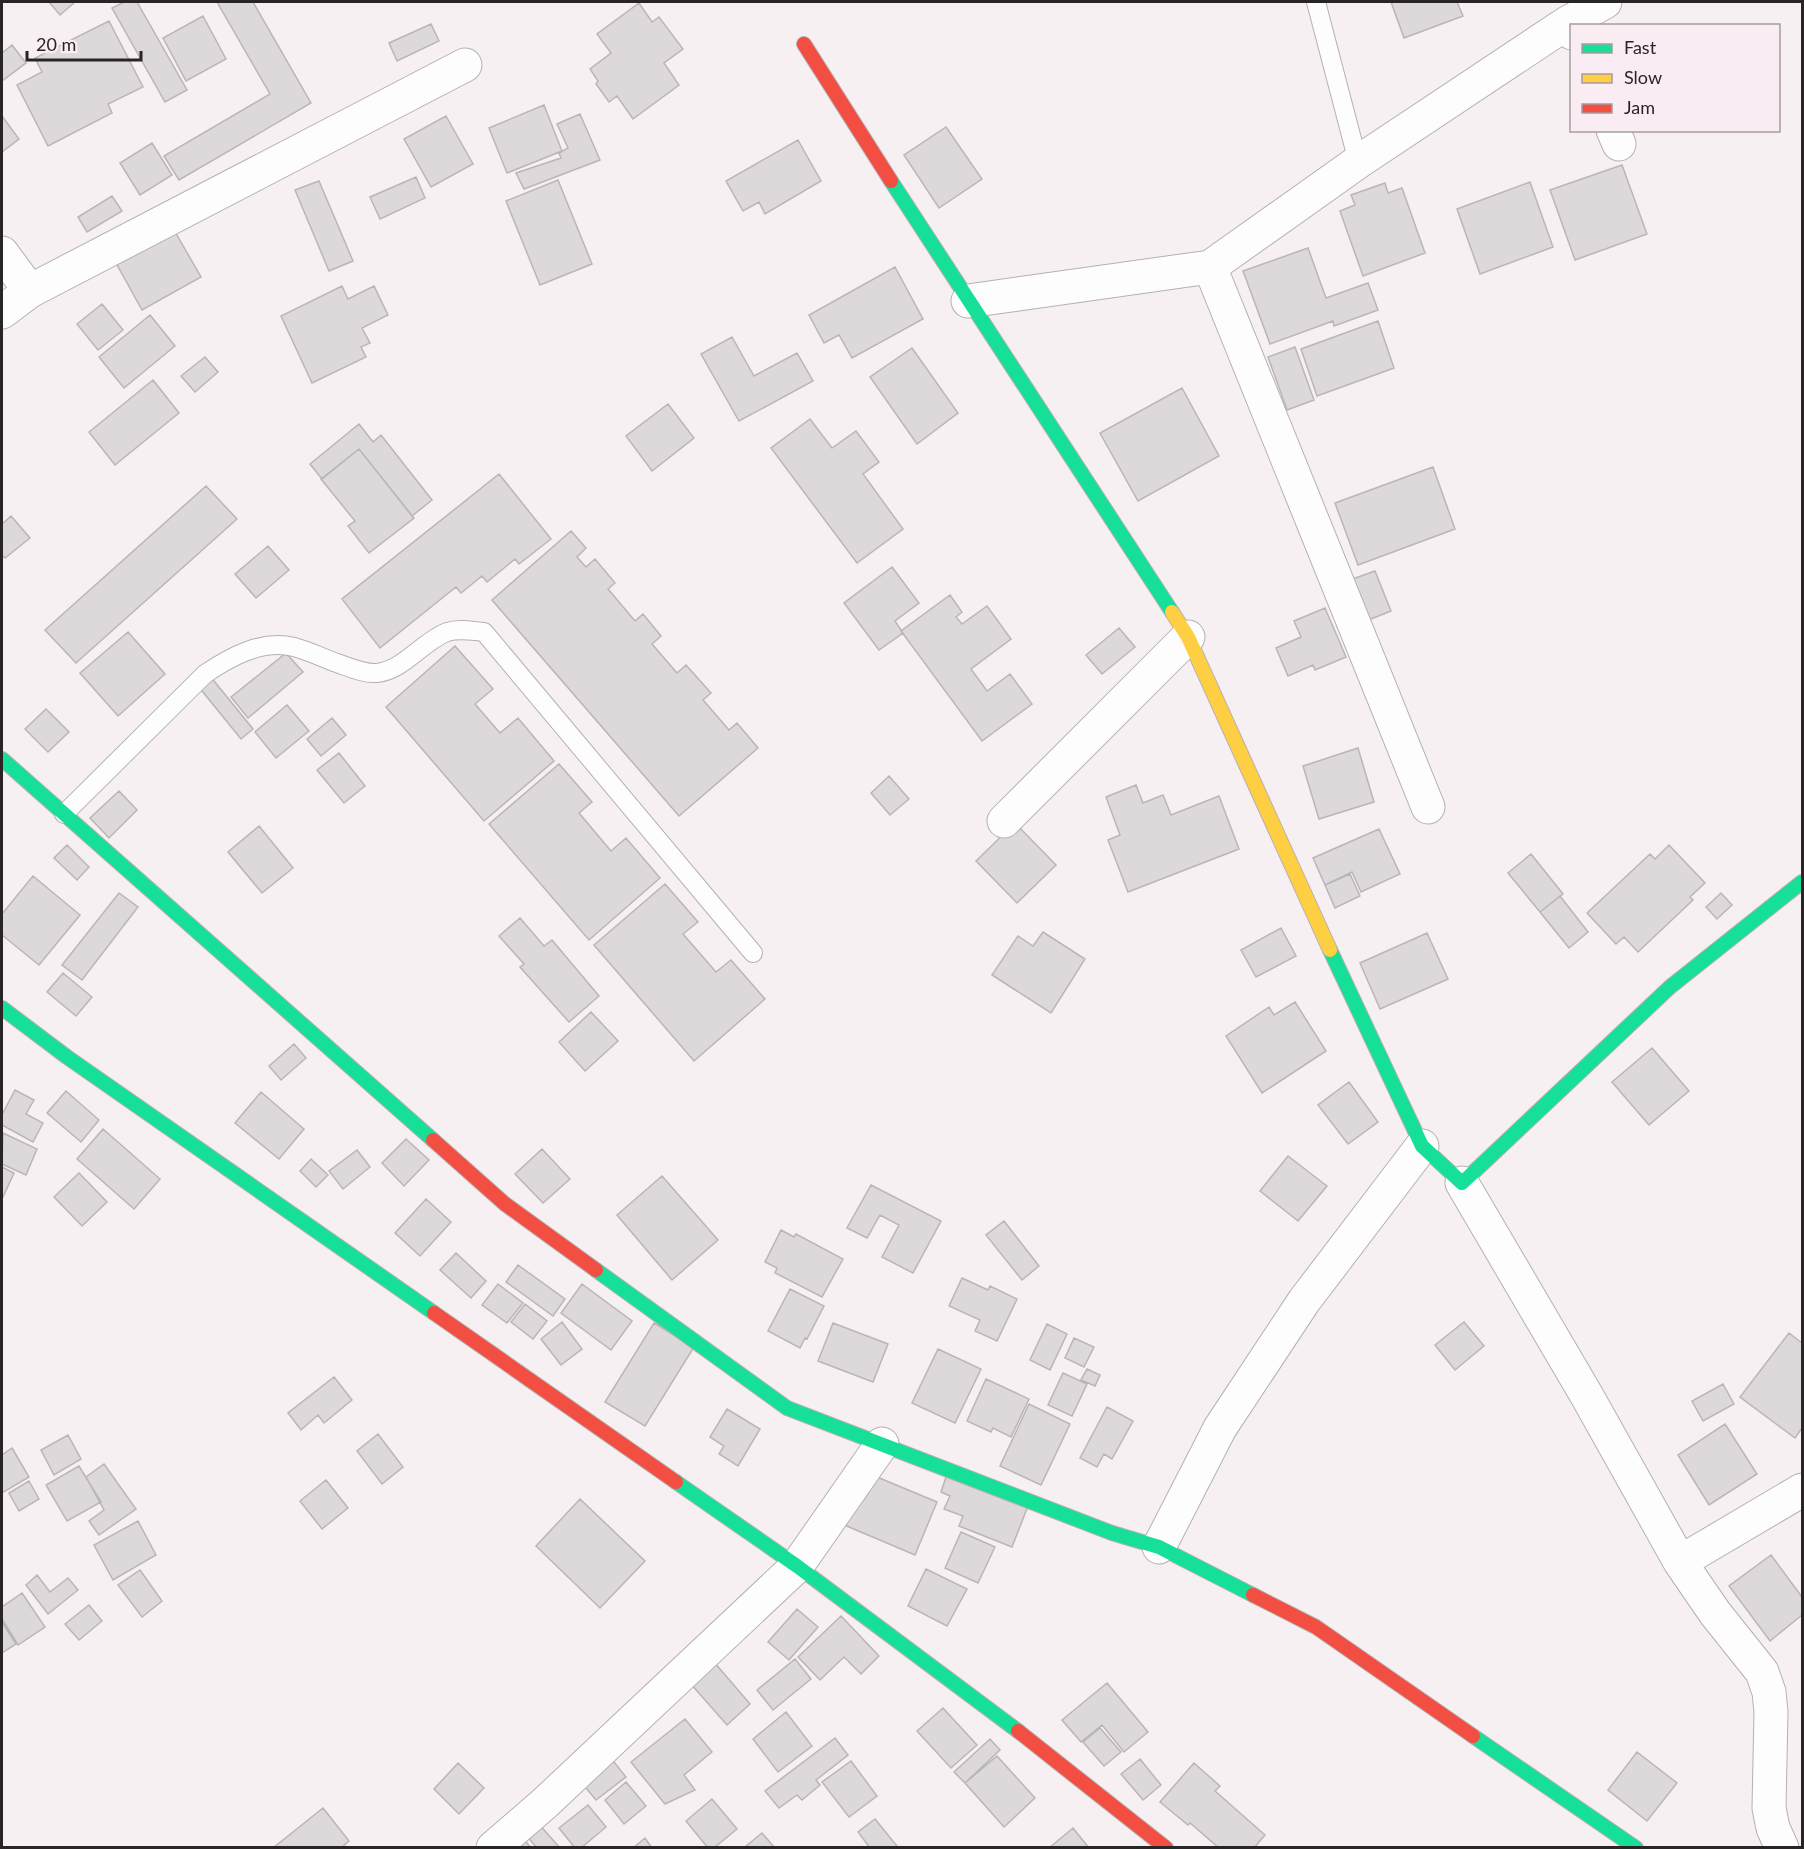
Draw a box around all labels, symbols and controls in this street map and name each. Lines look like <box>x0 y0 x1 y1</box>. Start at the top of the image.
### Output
scale bar <box>27 24 141 62</box>
legend <box>1570 24 1780 132</box>
text: 20 m <box>36 33 76 55</box>
text: Fast <box>1624 36 1657 58</box>
text: Slow <box>1624 66 1662 88</box>
text: Jam <box>1624 96 1655 118</box>

